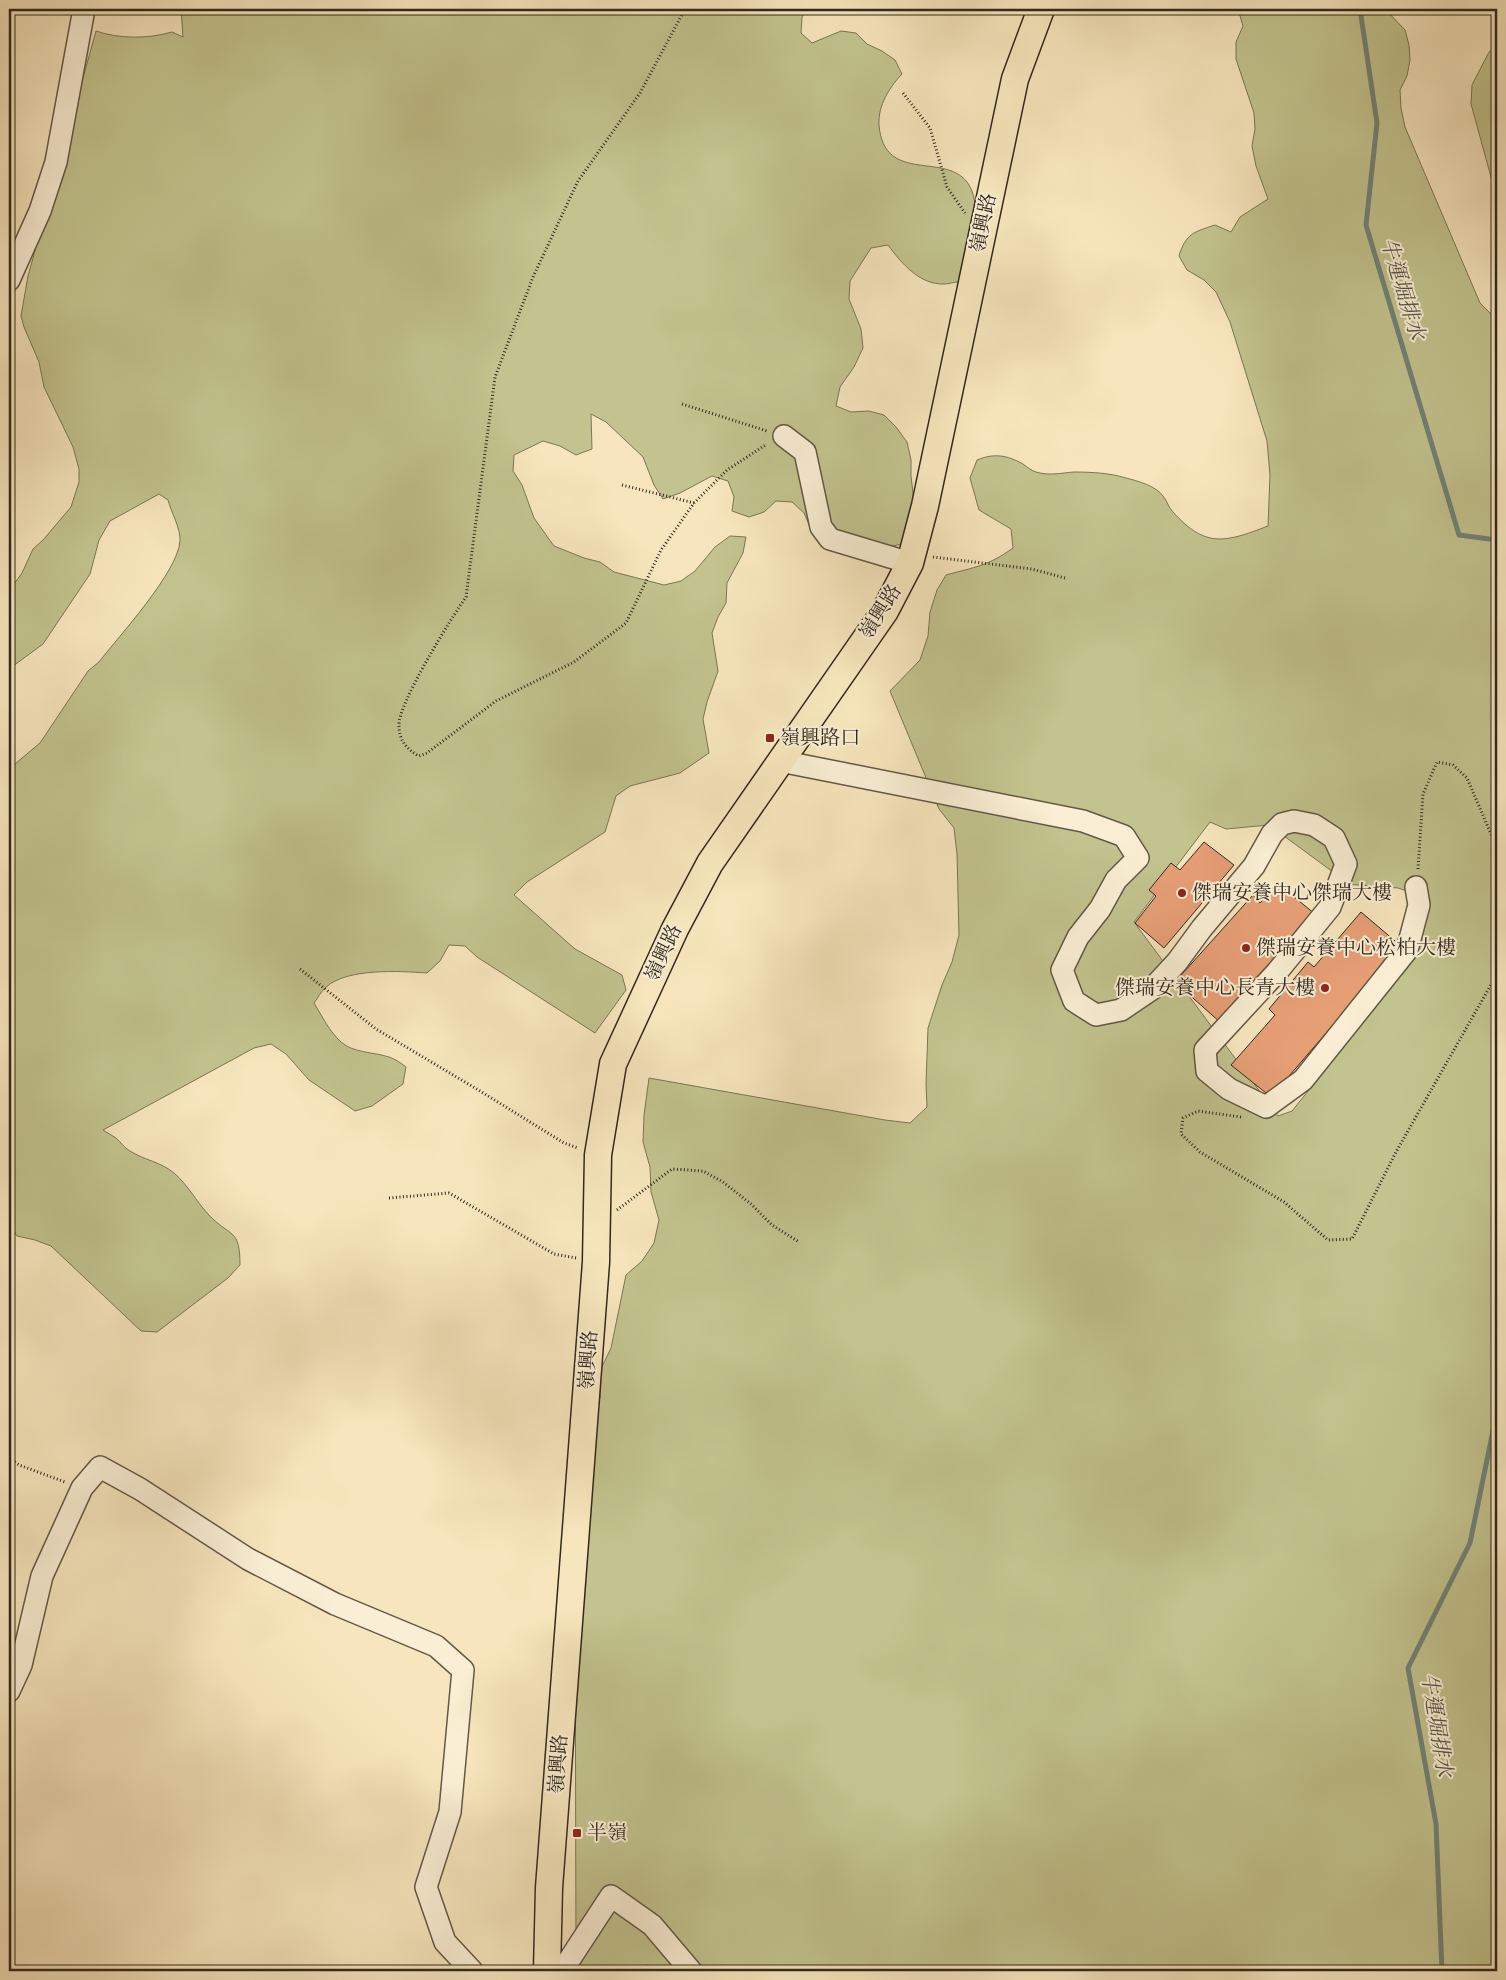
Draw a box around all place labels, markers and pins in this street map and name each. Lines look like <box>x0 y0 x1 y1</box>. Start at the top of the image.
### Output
place label: 嶺興路口 <box>780 726 860 751</box>
marker: 嶺興路口 <box>764 732 776 744</box>
place label: 傑瑞安養中心傑瑞大樓 <box>1192 881 1392 906</box>
marker: 傑瑞安養中心傑瑞大樓 <box>1176 887 1188 899</box>
place label: 傑瑞安養中心松柏大樓 <box>1256 936 1456 961</box>
marker: 傑瑞安養中心松柏大樓 <box>1240 942 1252 954</box>
place label: 傑瑞安養中心長青大樓 <box>1115 976 1315 1001</box>
marker: 傑瑞安養中心長青大樓 <box>1319 982 1331 994</box>
place label: 半嶺 <box>587 1821 627 1846</box>
marker: 半嶺 <box>571 1827 583 1839</box>

